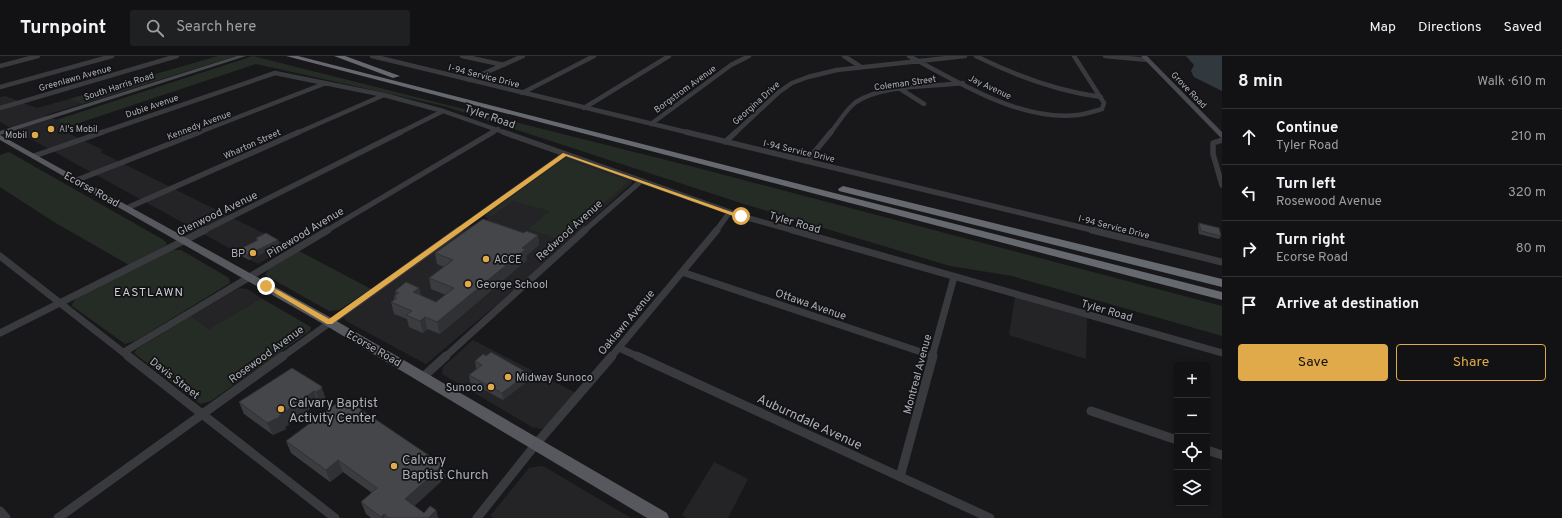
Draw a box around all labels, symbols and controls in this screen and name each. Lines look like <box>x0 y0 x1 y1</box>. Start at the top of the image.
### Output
search box <box>130 10 410 46</box>
text: Turnpoint <box>20 16 106 40</box>
icon: search <box>144 17 166 39</box>
text: Search here <box>176 18 256 37</box>
text: Map <box>1370 19 1396 36</box>
text: Directions <box>1418 19 1482 36</box>
text: Saved <box>1504 19 1542 36</box>
street label: I-94 Service Drive <box>447 62 521 91</box>
street label: Greenlawn Avenue <box>38 63 113 94</box>
street label: Borgstrom Avenue <box>652 63 719 116</box>
street label: South Harris Road <box>83 70 156 103</box>
street label: Grove Road <box>1168 70 1209 111</box>
text: 8 min <box>1238 71 1283 93</box>
street label: Jay Avenue <box>967 73 1013 102</box>
street label: Coleman Street <box>873 74 937 93</box>
text: Walk · 610 m <box>1477 74 1546 90</box>
street label: Georgina Drive <box>730 79 782 128</box>
street label: Dubie Avenue <box>124 92 180 121</box>
street label: Tyler Road <box>462 102 517 132</box>
street label: Kennedy Avenue <box>166 108 233 143</box>
text: Continue <box>1276 119 1338 138</box>
marker: Al's Mobil <box>46 124 56 134</box>
place label: Al's Mobil <box>59 124 98 135</box>
icon: ahead <box>1238 126 1260 148</box>
street label: Wharton Street <box>222 127 282 162</box>
text: 210 m <box>1511 129 1546 145</box>
place label: Mobil <box>5 130 27 141</box>
marker: Mobil <box>30 130 40 140</box>
street label: I-94 Service Drive <box>762 138 836 165</box>
text: Tyler Road <box>1276 138 1339 154</box>
street label: Ecorse Road <box>61 169 122 211</box>
text: Turn left <box>1276 175 1336 194</box>
icon: left <box>1238 182 1260 204</box>
text: 320 m <box>1508 185 1546 201</box>
street label: Glenwood Avenue <box>175 188 260 239</box>
text: Rosewood Avenue <box>1276 194 1382 210</box>
street label: Redwood Avenue <box>533 197 606 264</box>
street label: Pinewood Avenue <box>264 204 347 261</box>
route start <box>732 207 750 225</box>
street label: Tyler Road <box>767 209 822 237</box>
street label: I-94 Service Drive <box>1077 213 1151 242</box>
text: Turn right <box>1276 231 1345 250</box>
icon: right <box>1238 238 1260 260</box>
text: 80 m <box>1516 241 1546 257</box>
place label: BP <box>231 247 245 261</box>
marker: BP <box>248 248 258 258</box>
text: Ecorse Road <box>1276 250 1348 266</box>
place label: ACCE <box>494 253 522 267</box>
marker: ACCE <box>481 254 491 264</box>
route end <box>257 277 275 295</box>
place label: George School <box>476 278 548 292</box>
marker: George School <box>463 279 473 289</box>
district label: EASTLAWN <box>114 285 184 301</box>
street label: Ottawa Avenue <box>773 286 848 324</box>
street label: Oaklawn Avenue <box>595 287 658 358</box>
icon: arrive <box>1238 294 1260 316</box>
text: Arrive at destination <box>1276 295 1419 314</box>
street label: Tyler Road <box>1079 297 1134 325</box>
street label: Rosewood Avenue <box>226 323 307 387</box>
street label: Ecorse Road <box>344 328 403 370</box>
street label: Montreal Avenue <box>901 333 935 416</box>
button: Save <box>1238 344 1388 381</box>
button: Share <box>1396 344 1546 381</box>
street label: Davis Street <box>147 355 202 403</box>
map controls <box>1174 362 1210 506</box>
button: + <box>1174 362 1210 398</box>
place label: Midway Sunoco <box>516 371 593 385</box>
marker: Midway Sunoco <box>503 372 513 382</box>
place label: Sunoco <box>446 381 483 395</box>
marker: Sunoco <box>486 382 496 392</box>
street label: Auburndale Avenue <box>754 392 864 454</box>
place label: Calvary Baptist Activity Center <box>289 396 378 427</box>
button: − <box>1174 398 1210 434</box>
marker: Calvary Baptist Activity Center <box>276 404 286 414</box>
button: locate <box>1174 434 1210 470</box>
place label: Calvary Baptist Church <box>402 453 488 484</box>
marker: Calvary Baptist Church <box>389 461 399 471</box>
button: layers <box>1174 470 1210 506</box>

